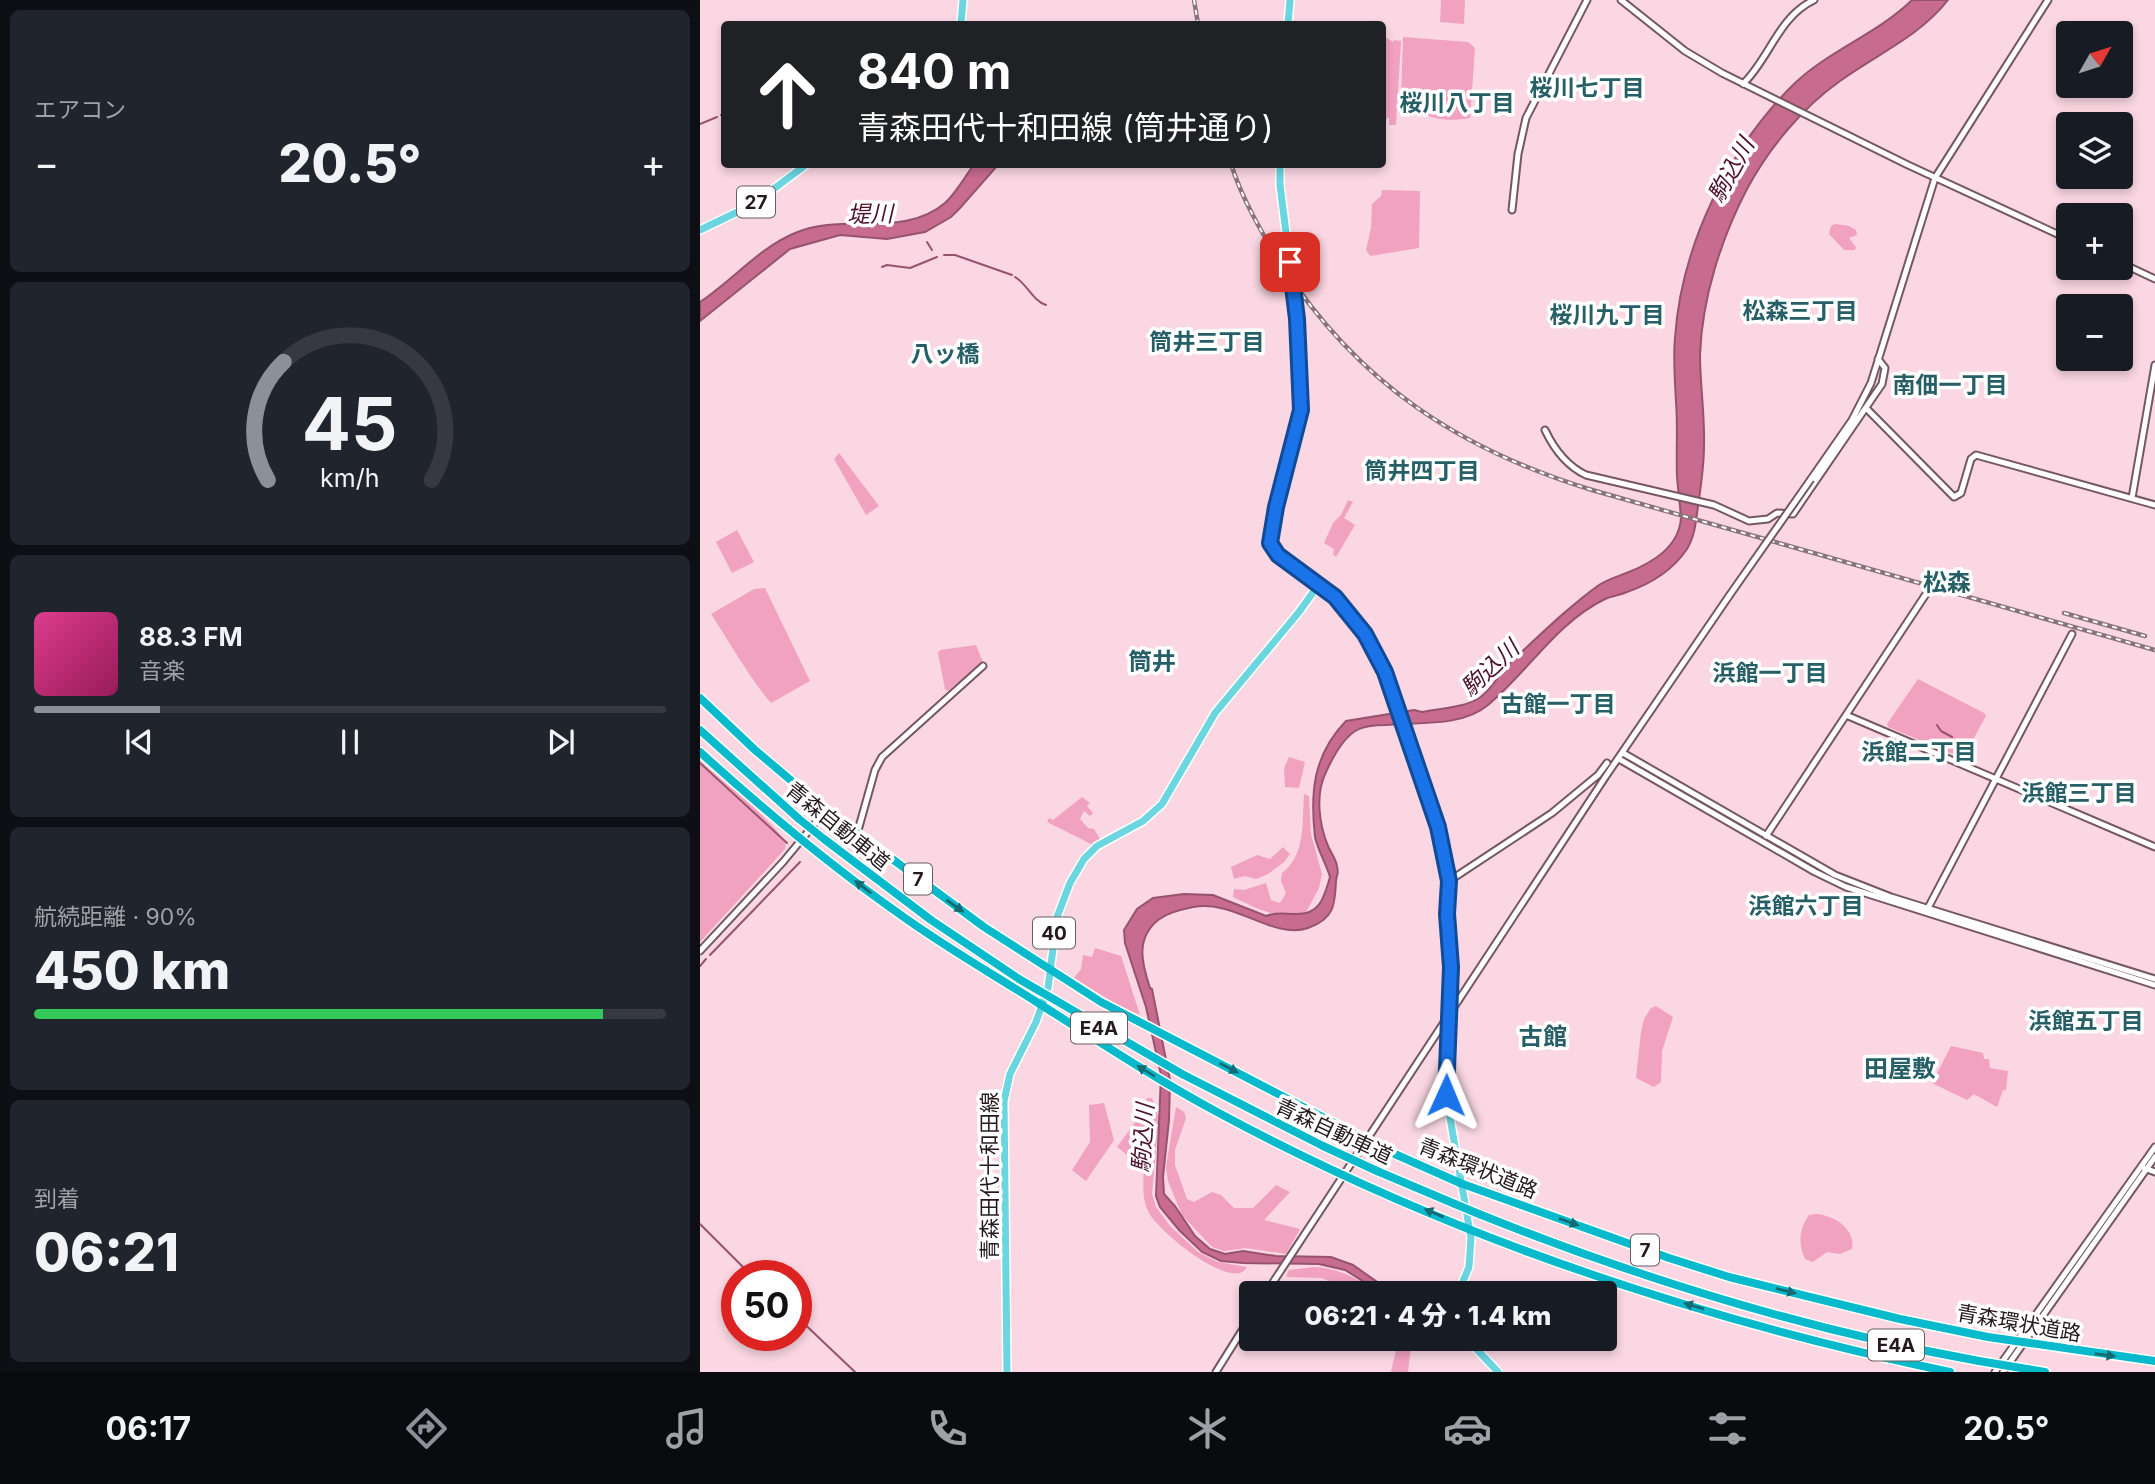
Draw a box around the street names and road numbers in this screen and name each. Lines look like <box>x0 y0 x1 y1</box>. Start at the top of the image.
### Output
road number: 27 <box>737 186 775 218</box>
street label: 青森自動車道 <box>781 777 895 875</box>
road number: 7 <box>904 864 932 894</box>
road number: 40 <box>1033 917 1075 948</box>
road number: E4A <box>1071 1012 1127 1044</box>
street label: 青森田代十和田線 <box>977 1092 1002 1260</box>
street label: 青森自動車道 <box>1272 1093 1396 1169</box>
street label: 青森環状道路 <box>1415 1133 1541 1203</box>
road number: 7 <box>1631 1234 1659 1266</box>
street label: 青森環状道路 <box>1955 1300 2083 1346</box>
road number: E4A <box>1868 1330 1924 1360</box>

